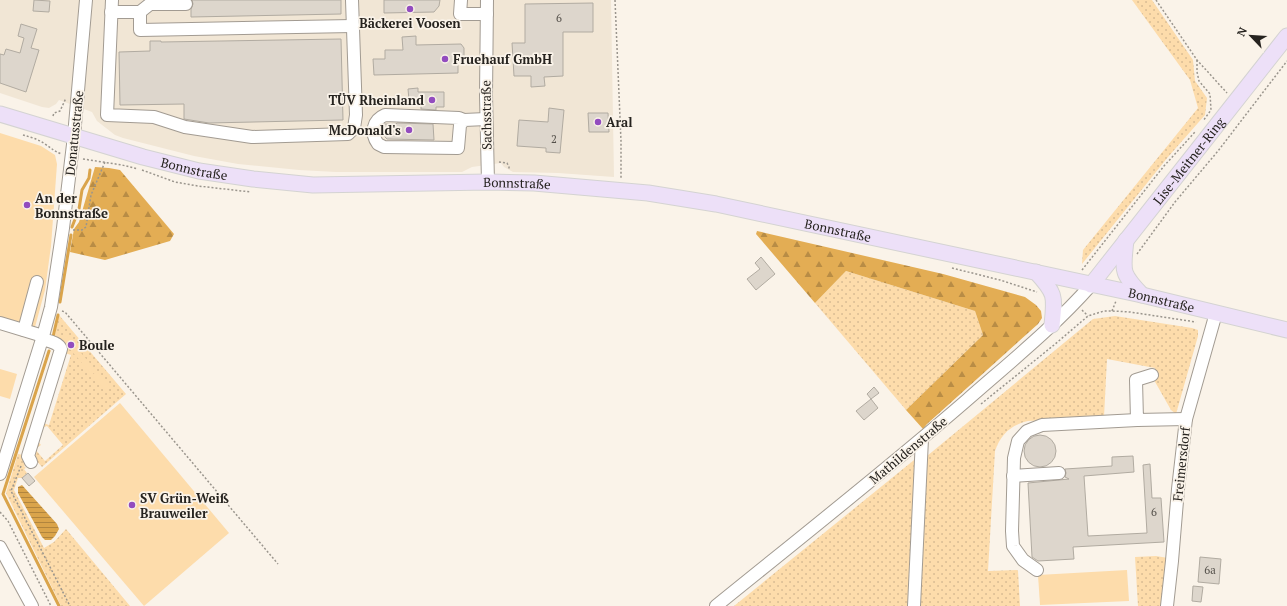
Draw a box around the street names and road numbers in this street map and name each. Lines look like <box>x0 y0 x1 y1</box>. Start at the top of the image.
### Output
street label: Sachsstraße <box>476 80 496 150</box>
street label: Donatusstraße <box>61 90 87 176</box>
street label: Lise-Meitner-Ring <box>1149 113 1229 208</box>
street label: Bonnstraße <box>159 153 229 184</box>
street label: Bonnstraße <box>483 173 552 193</box>
street label: Bonnstraße <box>803 214 873 246</box>
street label: Bonnstraße <box>1127 283 1196 316</box>
street label: Mathildenstraße <box>865 412 951 488</box>
street label: Freimersdorf <box>1168 424 1194 502</box>

